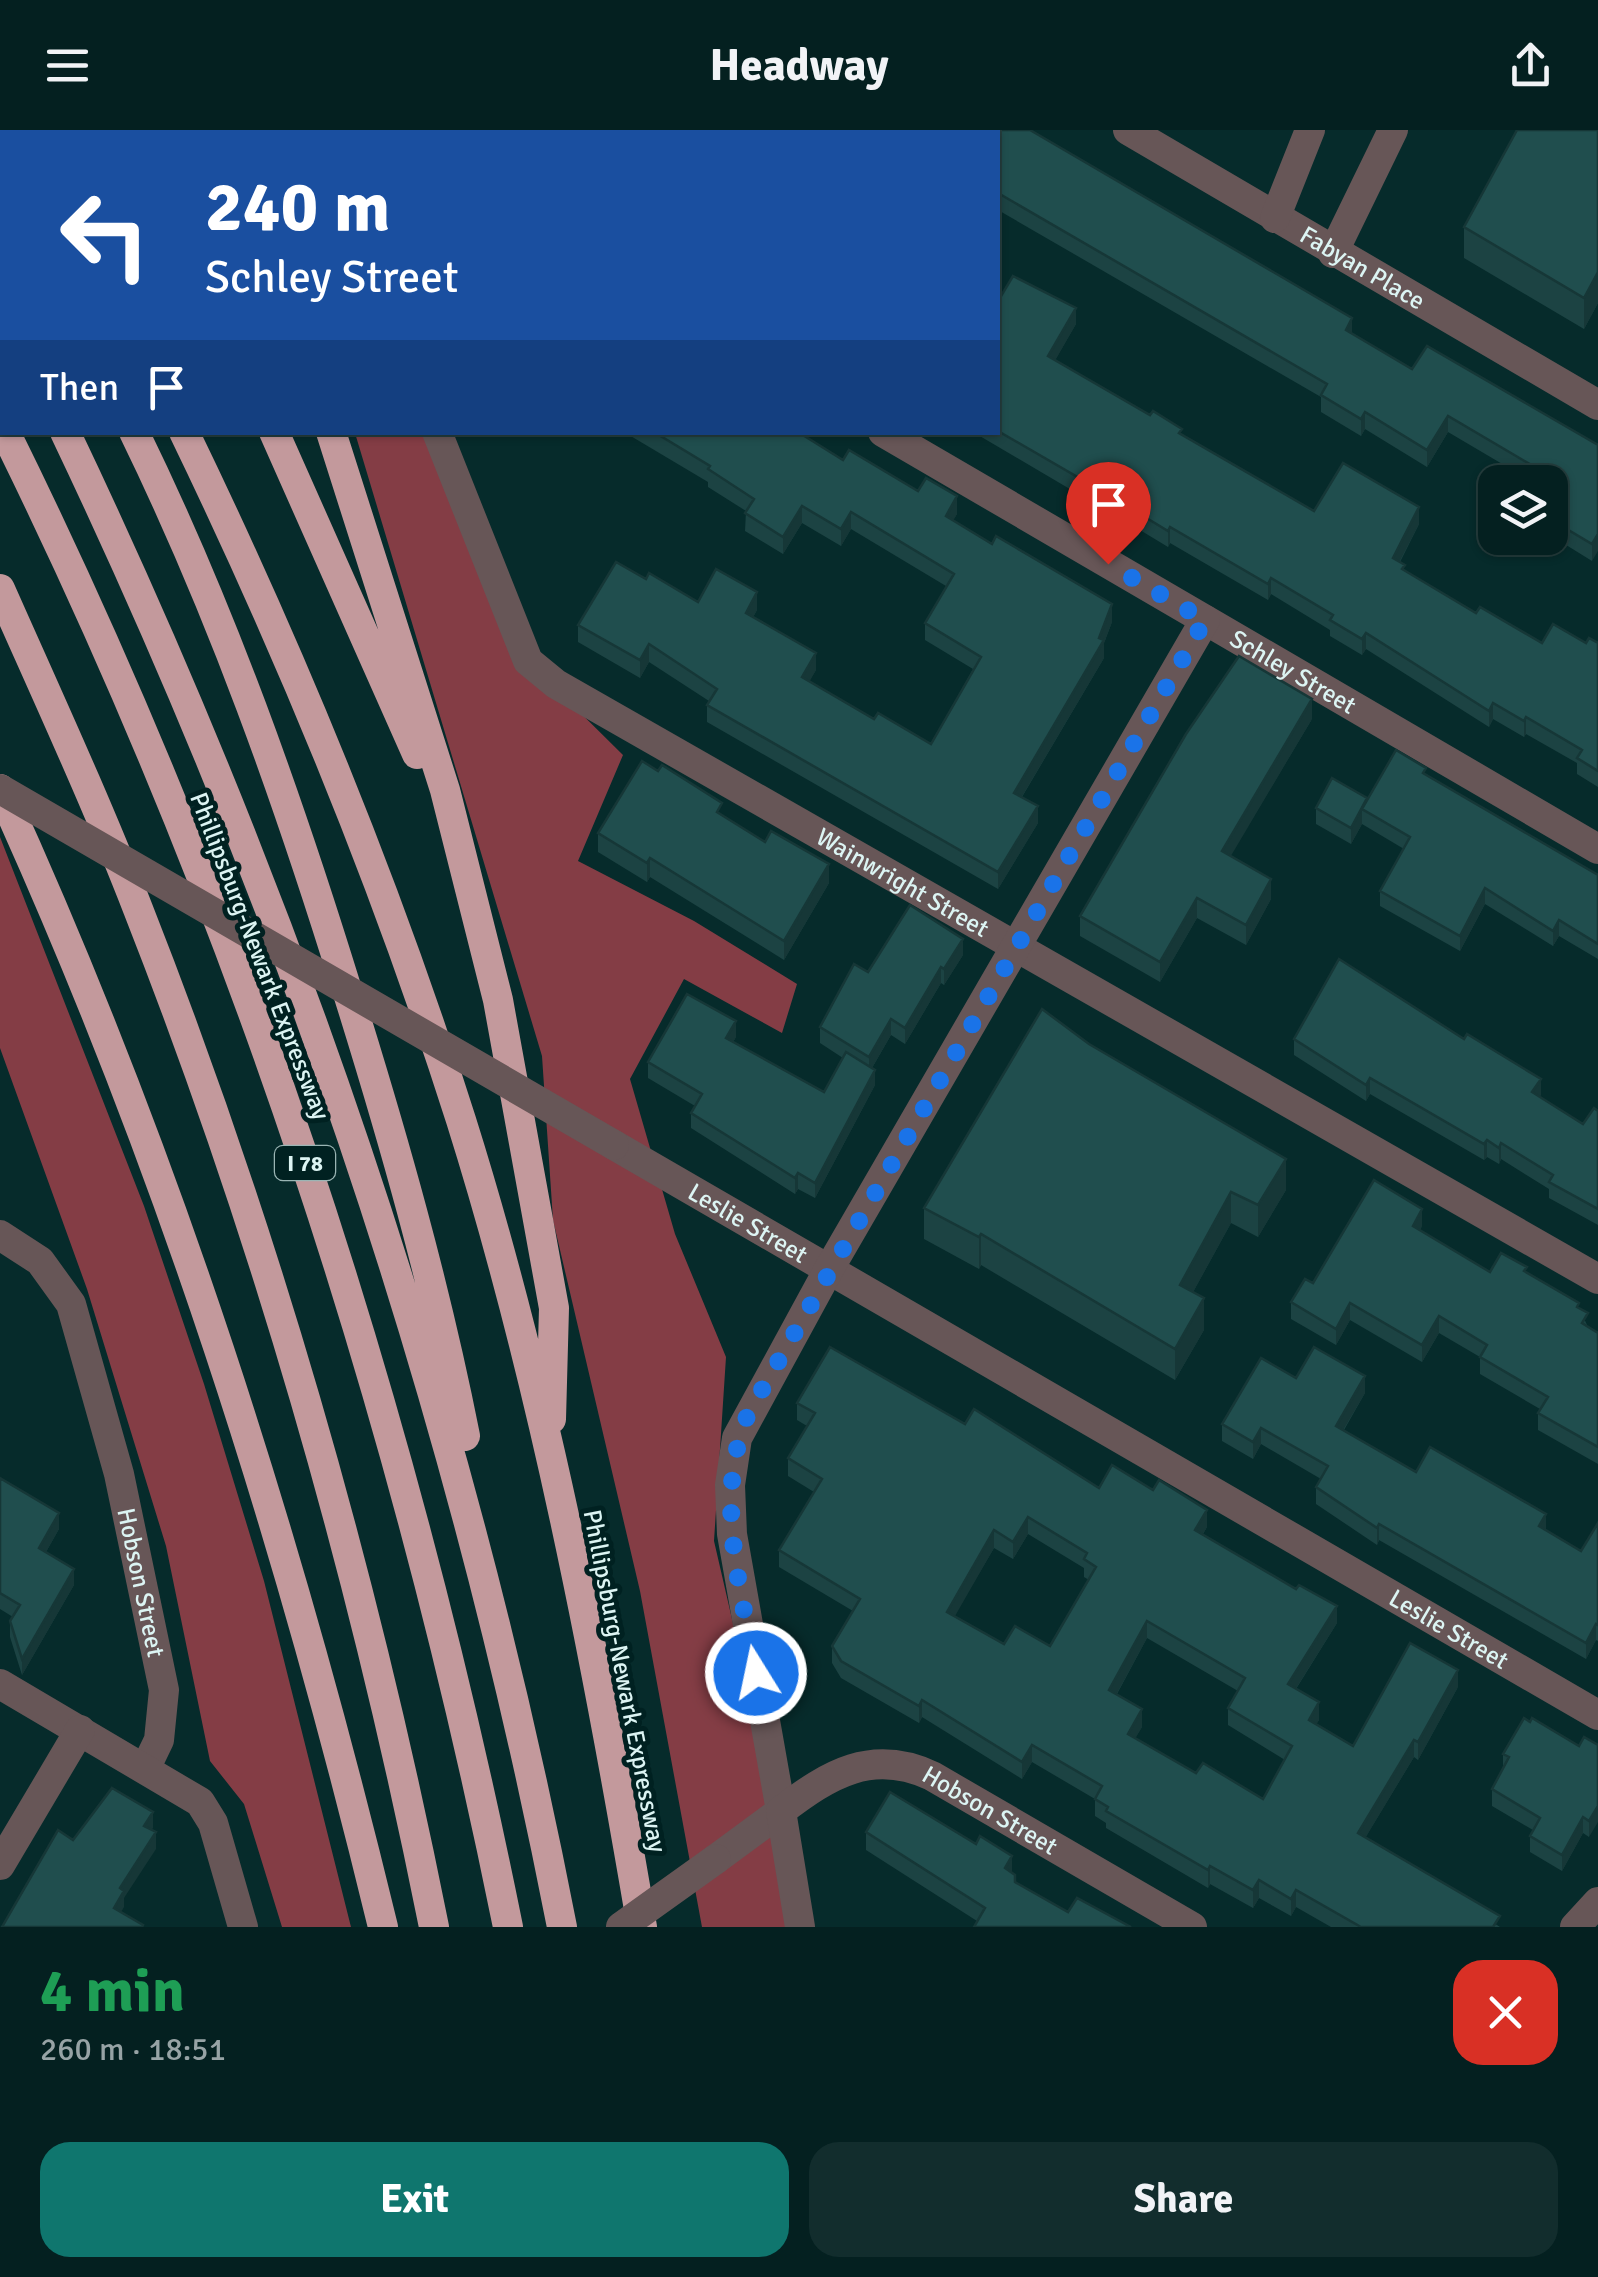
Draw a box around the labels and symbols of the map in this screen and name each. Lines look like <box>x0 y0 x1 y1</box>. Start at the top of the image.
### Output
street label: Fabyan Place <box>1295 219 1431 316</box>
pin <box>1066 462 1151 565</box>
street label: Schley Street <box>1225 622 1362 720</box>
street label: Phillipsburg-Newark Expressway <box>183 788 337 1124</box>
street label: Wainwright Street <box>811 820 995 944</box>
road number: I 78 <box>275 1146 335 1180</box>
street label: Leslie Street <box>683 1176 814 1270</box>
street label: Hobson Street <box>111 1505 172 1660</box>
street label: Phillipsburg-Newark Expressway <box>577 1507 674 1855</box>
street label: Leslie Street <box>1384 1582 1515 1676</box>
position arrow <box>704 1621 808 1725</box>
street label: Hobson Street <box>917 1758 1064 1861</box>

